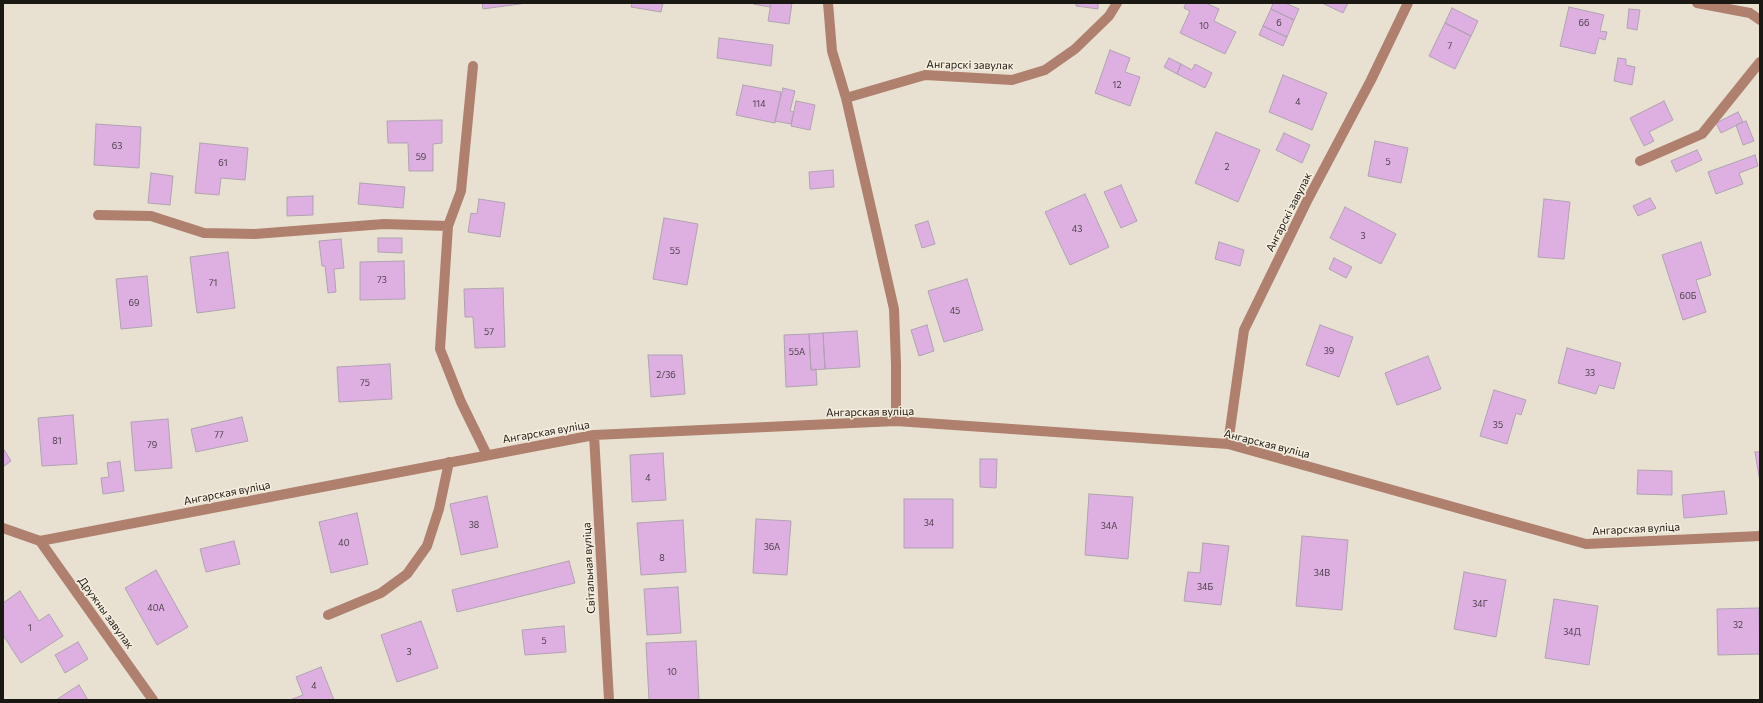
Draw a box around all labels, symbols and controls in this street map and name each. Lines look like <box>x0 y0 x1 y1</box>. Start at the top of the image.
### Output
house number: 6 <box>1276 18 1282 28</box>
house number: 66 <box>1579 18 1589 28</box>
house number: 10 <box>1199 21 1209 31</box>
house number: 7 <box>1448 41 1452 51</box>
street label: Ангарскі завулак <box>926 58 1014 72</box>
house number: 12 <box>1113 80 1121 90</box>
house number: 4 <box>1295 97 1301 107</box>
house number: 114 <box>752 99 766 109</box>
house number: 63 <box>112 141 122 151</box>
house number: 59 <box>416 152 426 162</box>
house number: 5 <box>1385 157 1391 167</box>
house number: 61 <box>218 158 228 168</box>
house number: 2 <box>1225 162 1229 172</box>
street label: Ангарскі завулак <box>1263 170 1315 254</box>
house number: 43 <box>1072 224 1082 234</box>
house number: 3 <box>1360 231 1366 241</box>
house number: 55 <box>670 246 680 256</box>
house number: 73 <box>377 275 387 285</box>
house number: 71 <box>209 278 217 288</box>
house number: 60Б <box>1680 291 1696 301</box>
house number: 69 <box>129 298 139 308</box>
house number: 45 <box>950 306 960 316</box>
house number: 57 <box>484 327 494 337</box>
house number: 39 <box>1324 346 1334 356</box>
house number: 55А <box>789 347 805 357</box>
house number: 33 <box>1585 368 1595 378</box>
house number: 2/36 <box>656 370 676 380</box>
house number: 75 <box>360 378 370 388</box>
street label: Ангарская вуліца <box>826 405 914 419</box>
street label: Ангарская вуліца <box>501 418 591 446</box>
house number: 35 <box>1493 420 1503 430</box>
street label: Ангарская вуліца <box>1223 427 1311 461</box>
house number: 77 <box>214 430 224 440</box>
house number: 81 <box>52 436 62 446</box>
house number: 79 <box>147 440 157 450</box>
house number: 4 <box>645 473 651 483</box>
street label: Ангарская вуліца <box>182 478 272 508</box>
house number: 34 <box>924 518 934 528</box>
house number: 38 <box>469 520 479 530</box>
street label: Ангарская вуліца <box>1592 520 1680 538</box>
house number: 34А <box>1101 521 1117 531</box>
street label: Світальная вуліца <box>580 522 598 614</box>
house number: 40 <box>338 538 350 548</box>
house number: 36А <box>764 542 780 552</box>
house number: 8 <box>659 553 665 563</box>
house number: 34В <box>1314 568 1330 578</box>
street label: Дружны завулак <box>75 574 137 652</box>
house number: 34Б <box>1197 582 1213 592</box>
house number: 34Г <box>1472 599 1488 609</box>
house number: 40А <box>147 603 165 613</box>
house number: 32 <box>1733 620 1743 630</box>
house number: 1 <box>28 623 32 633</box>
house number: 34Д <box>1563 627 1581 637</box>
house number: 5 <box>541 636 547 646</box>
house number: 3 <box>406 647 412 657</box>
house number: 10 <box>667 667 677 677</box>
house number: 4 <box>311 681 317 691</box>

